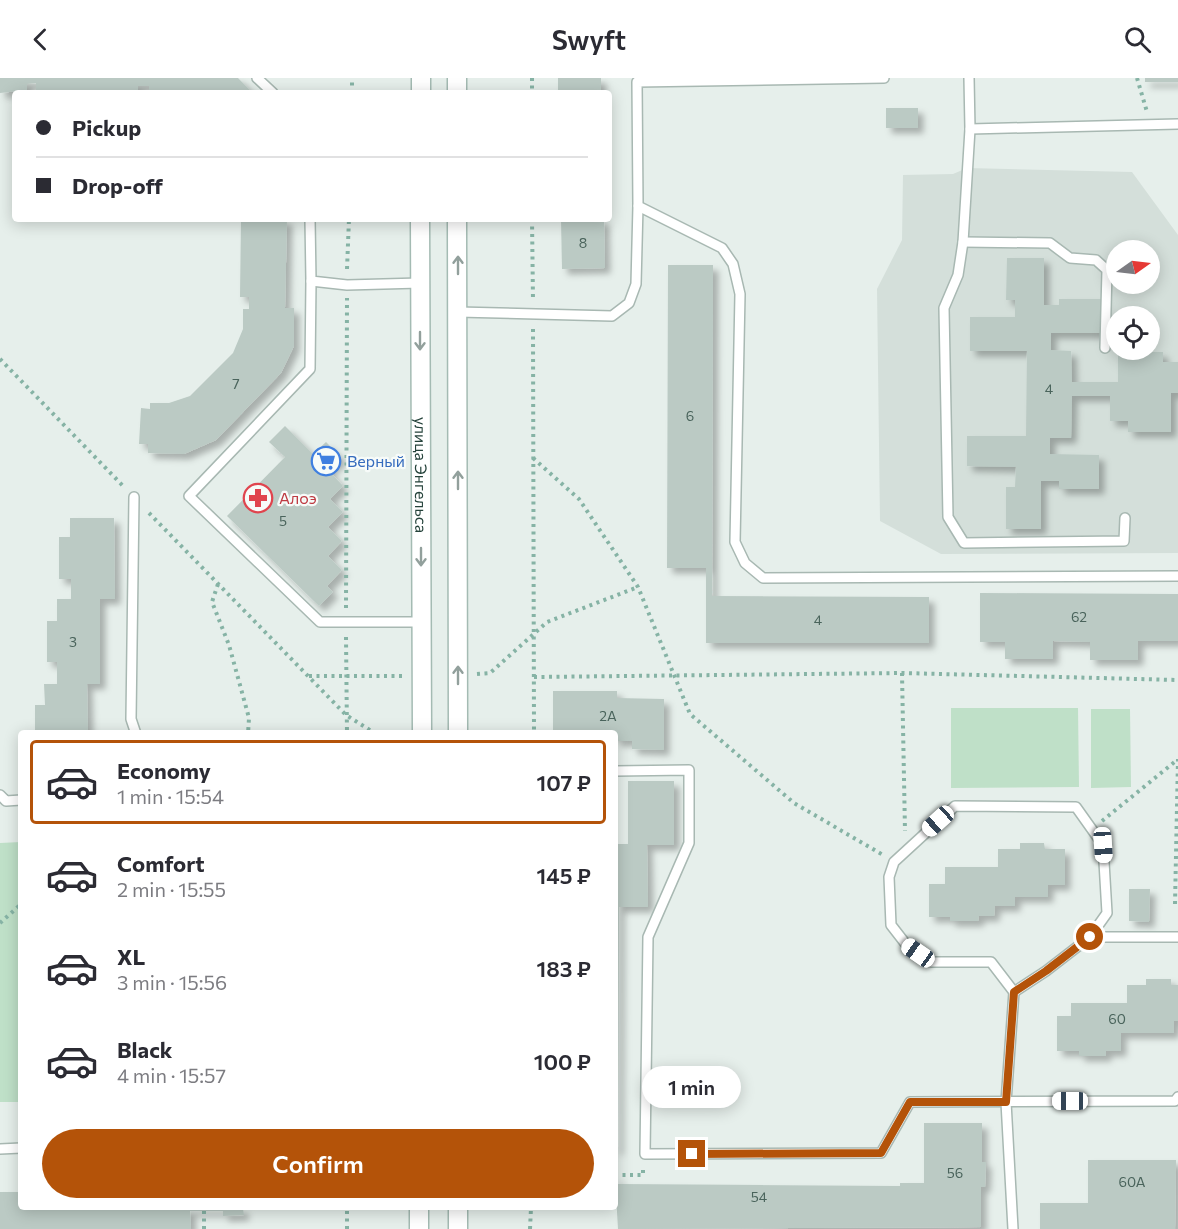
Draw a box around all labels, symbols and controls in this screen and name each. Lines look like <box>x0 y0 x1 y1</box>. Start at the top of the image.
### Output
icon: back <box>24 23 57 56</box>
text: Swyft <box>552 23 626 56</box>
icon: search <box>1121 23 1154 56</box>
text: Pickup <box>72 114 141 141</box>
text: Drop-off <box>72 172 163 199</box>
house number: 8 <box>579 234 587 251</box>
north arrow <box>1106 240 1160 294</box>
map controls <box>1106 240 1160 360</box>
one-way arrow <box>452 256 464 276</box>
button: locate <box>1106 306 1160 360</box>
one-way arrow <box>414 331 426 351</box>
house number: 7 <box>232 375 240 392</box>
house number: 4 <box>1045 380 1054 397</box>
house number: 6 <box>686 407 694 424</box>
street label: улица Энгельса <box>412 417 431 533</box>
supermarket icon: Верный <box>310 445 342 477</box>
place label: Верный <box>347 451 405 470</box>
one-way arrow <box>452 471 464 491</box>
pharmacy icon: Алоэ <box>242 482 274 514</box>
place label: Алоэ <box>279 488 317 507</box>
house number: 5 <box>279 512 287 529</box>
one-way arrow <box>415 547 427 567</box>
house number: 62 <box>1071 608 1087 625</box>
house number: 4 <box>814 611 823 628</box>
house number: 3 <box>69 633 77 650</box>
one-way arrow <box>452 666 464 686</box>
house number: 2А <box>599 707 617 724</box>
icon: car <box>45 755 99 809</box>
text: Economy <box>117 757 211 784</box>
text: 107 ₽ <box>536 769 591 796</box>
text: 1 min · 15:54 <box>117 784 224 808</box>
car <box>919 802 957 840</box>
car <box>1093 826 1113 864</box>
icon: car <box>45 848 99 902</box>
text: Comfort <box>117 850 205 877</box>
text: 145 ₽ <box>537 862 591 889</box>
text: 2 min · 15:55 <box>117 877 226 901</box>
route start <box>1076 923 1103 950</box>
car <box>898 935 938 971</box>
icon: car <box>45 941 99 995</box>
text: XL <box>117 943 145 970</box>
text: 183 ₽ <box>537 955 591 982</box>
text: 3 min · 15:56 <box>117 970 227 994</box>
house number: 60 <box>1108 1010 1126 1027</box>
icon: car <box>45 1034 99 1088</box>
text: Black <box>117 1036 172 1063</box>
text: 100 ₽ <box>534 1048 591 1075</box>
text: 4 min · 15:57 <box>117 1063 226 1087</box>
callout: 1 min <box>642 1067 742 1109</box>
text: 1 min <box>668 1075 715 1099</box>
car <box>1052 1092 1088 1110</box>
button: Confirm <box>42 1129 594 1198</box>
route end <box>678 1140 705 1167</box>
house number: 56 <box>947 1164 963 1181</box>
house number: 60А <box>1119 1173 1146 1190</box>
house number: 54 <box>751 1188 768 1205</box>

